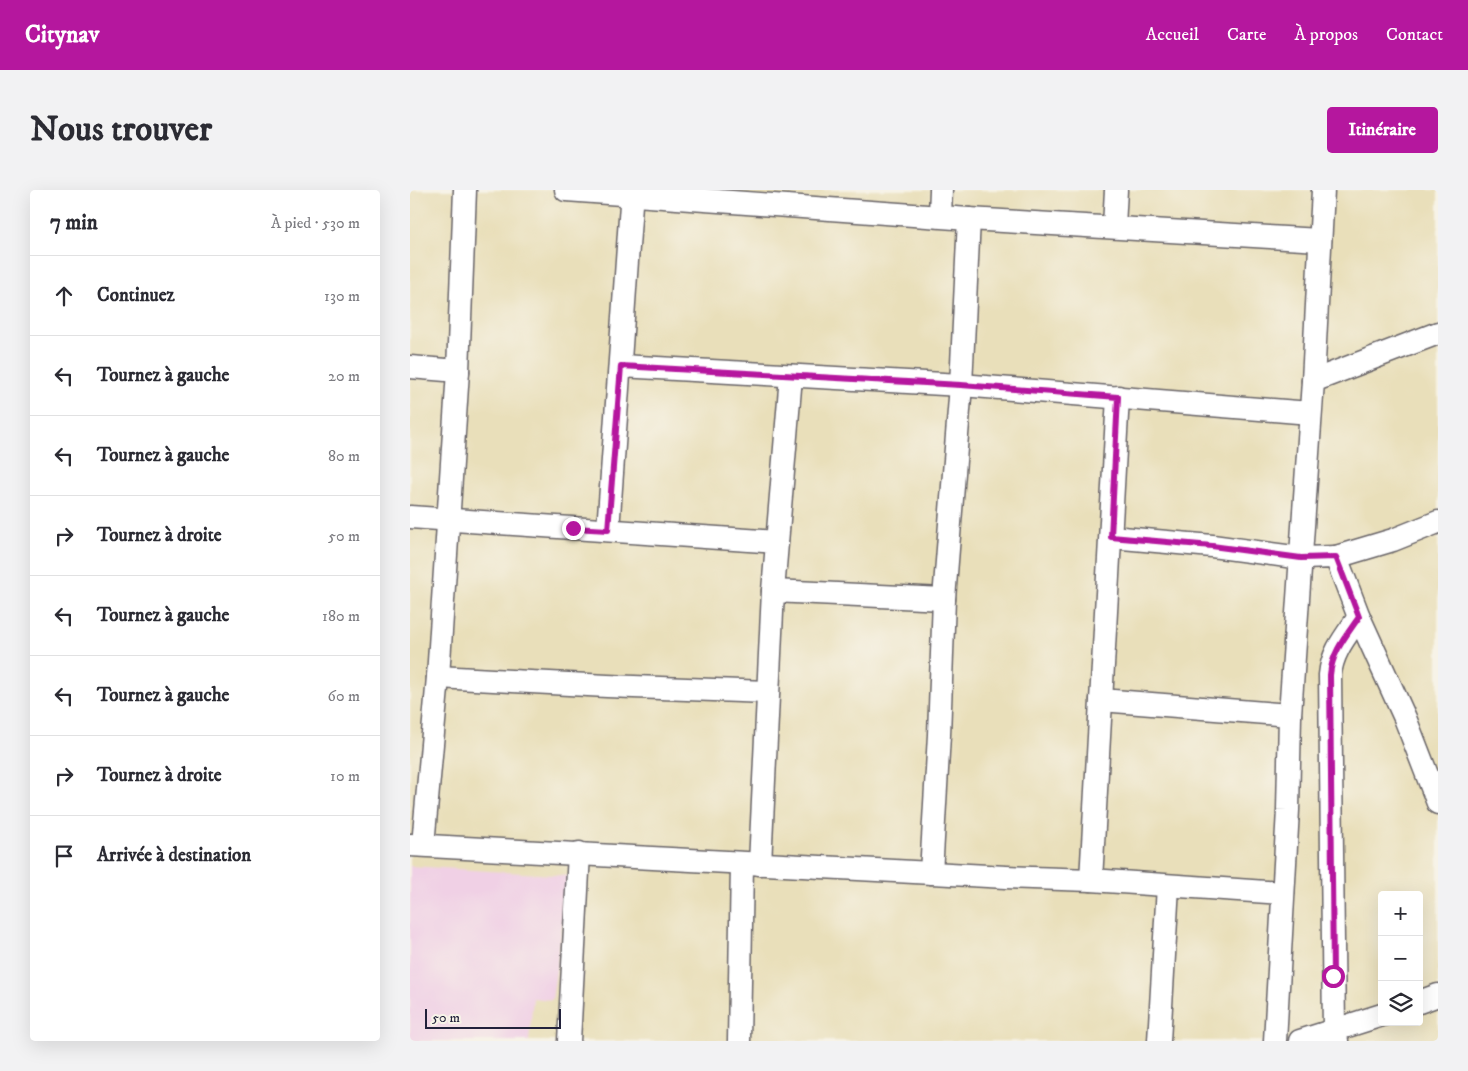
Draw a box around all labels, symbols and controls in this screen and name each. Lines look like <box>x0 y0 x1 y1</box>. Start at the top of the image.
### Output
text: Citynav <box>25 20 99 50</box>
text: Accueil <box>1146 24 1199 46</box>
text: Carte <box>1227 24 1266 46</box>
text: À propos <box>1294 24 1358 46</box>
text: Contact <box>1386 24 1443 46</box>
button: Itinéraire <box>1327 107 1438 153</box>
text: Nous trouver <box>30 108 212 152</box>
text: 7 min <box>50 210 98 236</box>
text: À pied · 530 m <box>271 213 360 233</box>
icon: ahead <box>50 282 78 310</box>
text: Continuez <box>97 284 175 307</box>
text: 130 m <box>324 286 360 306</box>
icon: left <box>50 362 78 390</box>
text: Tournez à gauche <box>97 364 229 387</box>
text: 20 m <box>328 366 360 386</box>
icon: left <box>50 442 78 470</box>
text: Tournez à gauche <box>97 444 229 467</box>
text: 80 m <box>328 446 360 466</box>
route end <box>562 517 585 540</box>
icon: right <box>50 522 78 550</box>
text: Tournez à droite <box>97 524 222 547</box>
text: 50 m <box>328 526 360 546</box>
icon: left <box>50 602 78 630</box>
text: Tournez à gauche <box>97 604 229 627</box>
text: 180 m <box>322 606 360 626</box>
icon: left <box>50 682 78 710</box>
text: Tournez à gauche <box>97 684 229 707</box>
text: 60 m <box>328 686 360 706</box>
icon: right <box>50 762 78 790</box>
text: Tournez à droite <box>97 764 222 787</box>
text: 10 m <box>330 766 360 786</box>
icon: arrive <box>50 842 78 870</box>
text: Arrivée à destination <box>97 844 251 867</box>
map controls <box>1378 891 1423 1026</box>
button: + <box>1378 891 1423 936</box>
button: − <box>1378 936 1423 981</box>
route start <box>1322 965 1345 988</box>
button: layers <box>1378 981 1423 1026</box>
scale bar <box>425 1006 561 1029</box>
text: 50 m <box>432 1009 460 1027</box>

